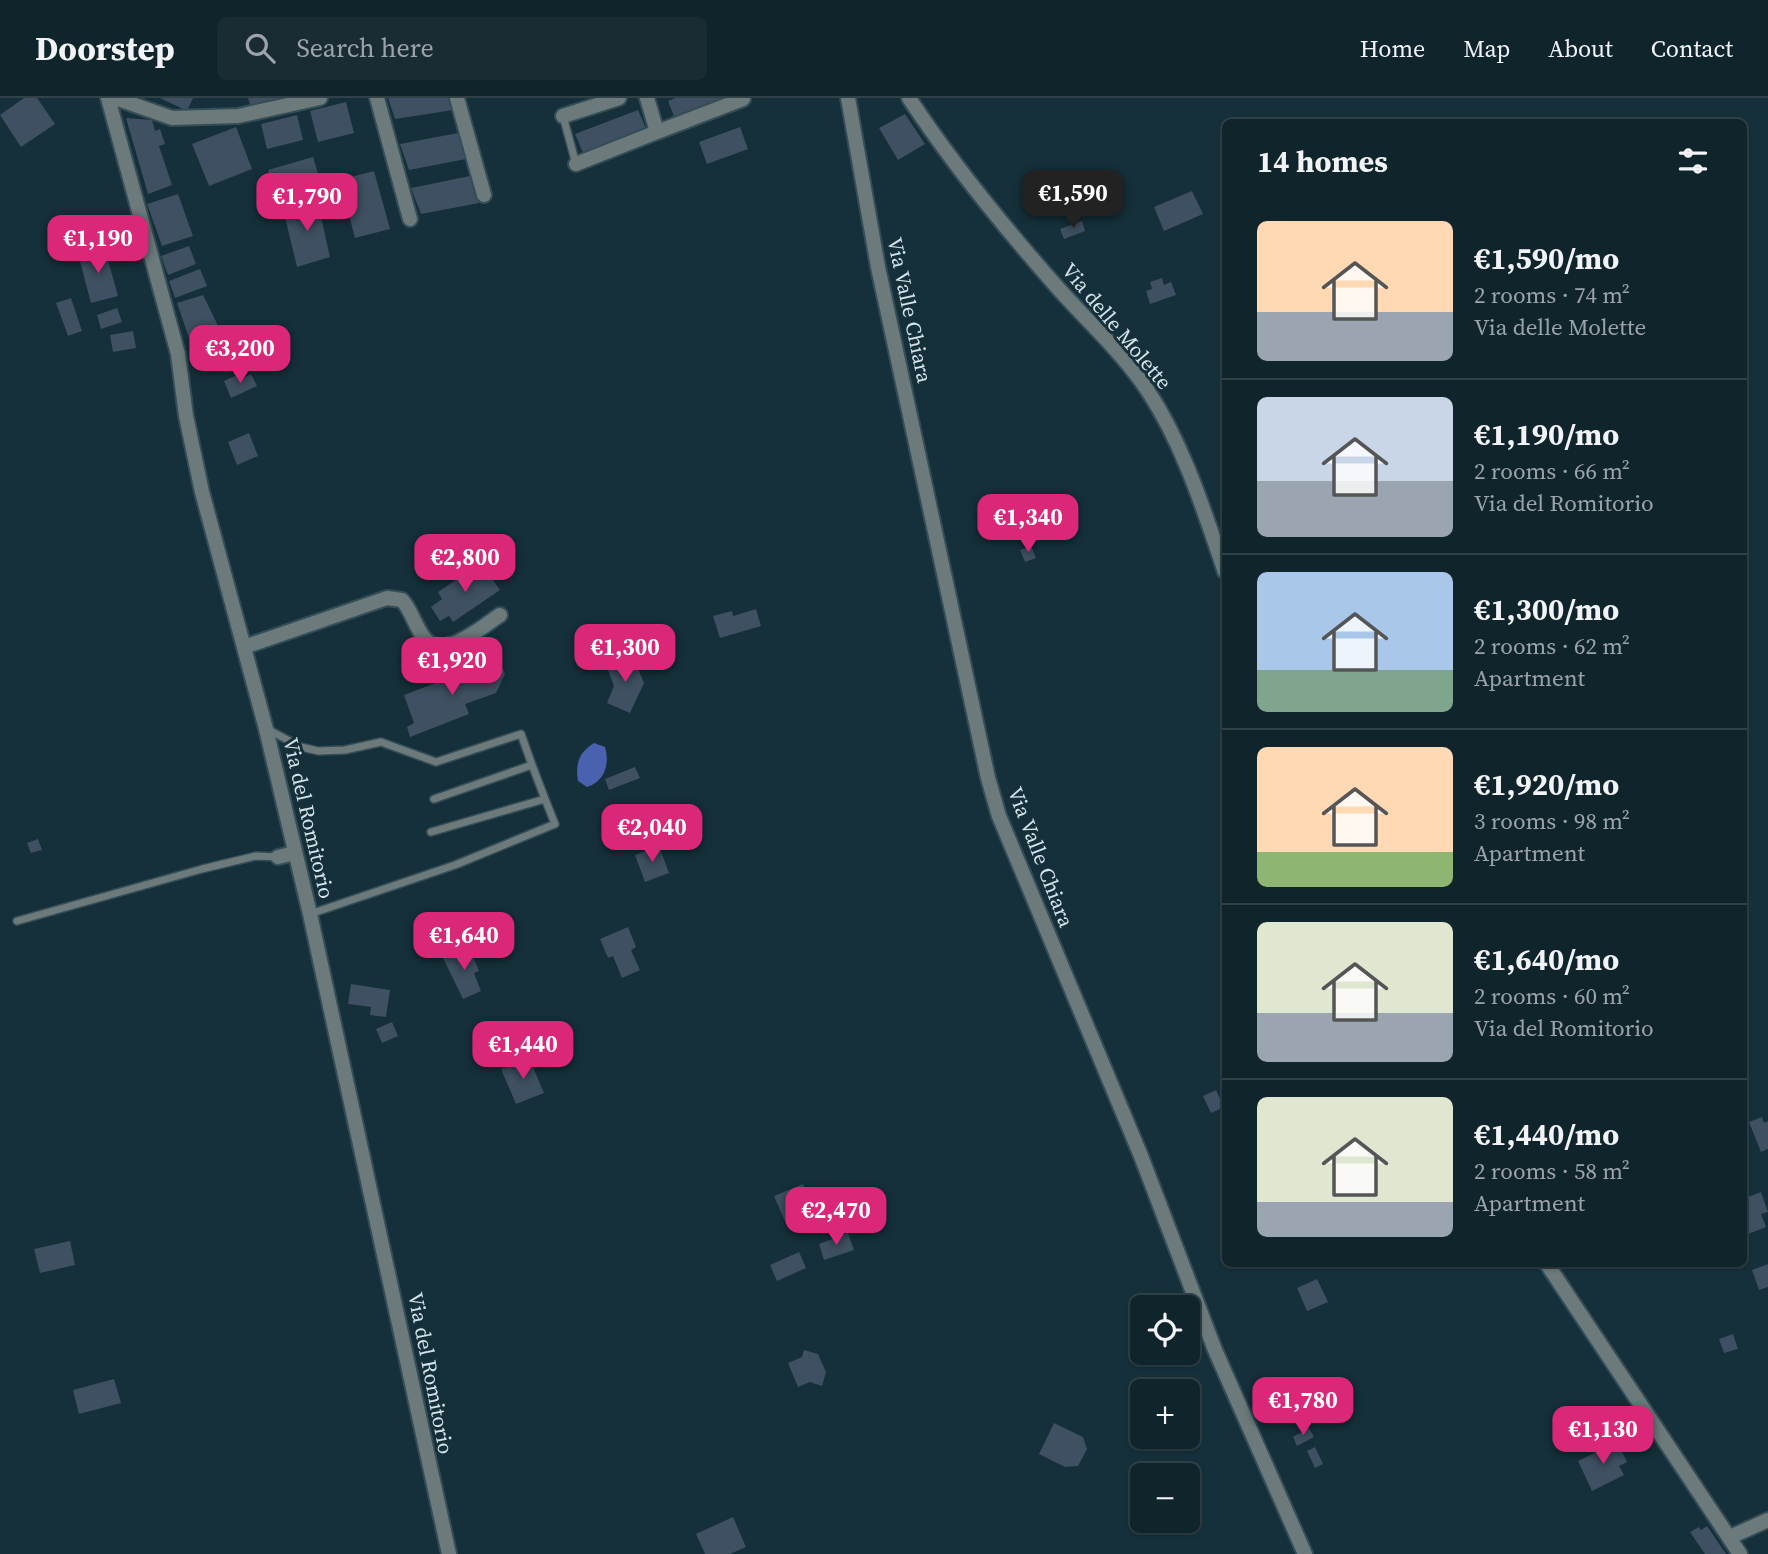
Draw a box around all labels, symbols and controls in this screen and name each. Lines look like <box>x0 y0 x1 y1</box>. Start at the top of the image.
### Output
search box <box>217 17 707 80</box>
text: Doorstep <box>35 26 175 71</box>
icon: search <box>241 29 279 67</box>
text: Search here <box>297 30 434 66</box>
text: Home <box>1360 32 1425 65</box>
text: Map <box>1463 32 1510 65</box>
text: About <box>1548 32 1613 65</box>
text: Contact <box>1651 32 1733 65</box>
text: 14 homes <box>1257 141 1388 182</box>
icon: filters <box>1674 142 1712 180</box>
pin: €1,590 <box>1016 170 1130 230</box>
pin: €1,790 <box>250 174 364 233</box>
text: €1,590 <box>1038 177 1108 209</box>
text: €1,790 <box>272 180 342 212</box>
pin: €1,190 <box>41 216 155 275</box>
text: €1,190 <box>63 222 133 254</box>
street label: Via Valle Chiara <box>880 235 940 386</box>
text: €1,590/mo <box>1474 238 1619 279</box>
icon: home <box>1313 249 1397 333</box>
street label: Via delle Molette <box>1055 256 1179 396</box>
text: 2 rooms · 74 m² <box>1474 279 1630 311</box>
text: Via delle Molette <box>1474 311 1646 343</box>
pin: €3,200 <box>183 326 297 385</box>
text: €3,200 <box>205 332 275 364</box>
text: €1,190/mo <box>1474 414 1619 455</box>
icon: home <box>1313 425 1397 509</box>
text: 2 rooms · 66 m² <box>1474 455 1630 487</box>
text: Via del Romitorio <box>1474 487 1654 519</box>
pin: €1,340 <box>971 494 1085 554</box>
text: €1,340 <box>993 501 1063 533</box>
pin: €2,800 <box>408 534 522 594</box>
text: €2,800 <box>430 541 500 573</box>
text: €1,300/mo <box>1474 589 1619 630</box>
icon: home <box>1313 600 1397 684</box>
pin: €1,300 <box>568 624 682 684</box>
text: 2 rooms · 62 m² <box>1474 630 1630 662</box>
text: €1,300 <box>590 631 660 663</box>
pin: €1,920 <box>395 638 509 697</box>
text: €1,920 <box>417 644 487 676</box>
text: Apartment <box>1474 662 1585 694</box>
street label: Via del Romitorio <box>276 735 342 901</box>
text: €1,920/mo <box>1474 764 1619 805</box>
icon: home <box>1313 775 1397 859</box>
street label: Via Valle Chiara <box>1001 783 1081 932</box>
pin: €2,040 <box>595 804 709 864</box>
text: 3 rooms · 98 m² <box>1474 805 1630 837</box>
text: €2,040 <box>617 811 687 843</box>
text: Apartment <box>1474 837 1585 869</box>
pin: €1,640 <box>407 912 521 972</box>
text: €1,640 <box>429 919 499 951</box>
text: €1,640/mo <box>1474 939 1619 980</box>
icon: home <box>1313 950 1397 1034</box>
text: 2 rooms · 60 m² <box>1474 980 1630 1012</box>
text: Via del Romitorio <box>1474 1012 1654 1044</box>
pin: €1,440 <box>466 1021 580 1081</box>
text: €1,440 <box>488 1028 558 1060</box>
text: €1,440/mo <box>1474 1114 1619 1155</box>
icon: home <box>1313 1125 1397 1209</box>
text: 2 rooms · 58 m² <box>1474 1155 1630 1187</box>
text: Apartment <box>1474 1187 1585 1219</box>
pin: €2,470 <box>779 1188 893 1247</box>
text: €2,470 <box>801 1194 871 1226</box>
street label: Via del Romitorio <box>401 1290 461 1456</box>
map controls <box>1130 1295 1200 1533</box>
button: locate <box>1130 1295 1200 1365</box>
pin: €1,780 <box>1246 1378 1360 1437</box>
button: + <box>1130 1379 1200 1449</box>
text: €1,780 <box>1268 1384 1338 1416</box>
pin: €1,130 <box>1546 1406 1660 1466</box>
text: €1,130 <box>1568 1413 1638 1445</box>
button: − <box>1130 1463 1200 1533</box>

